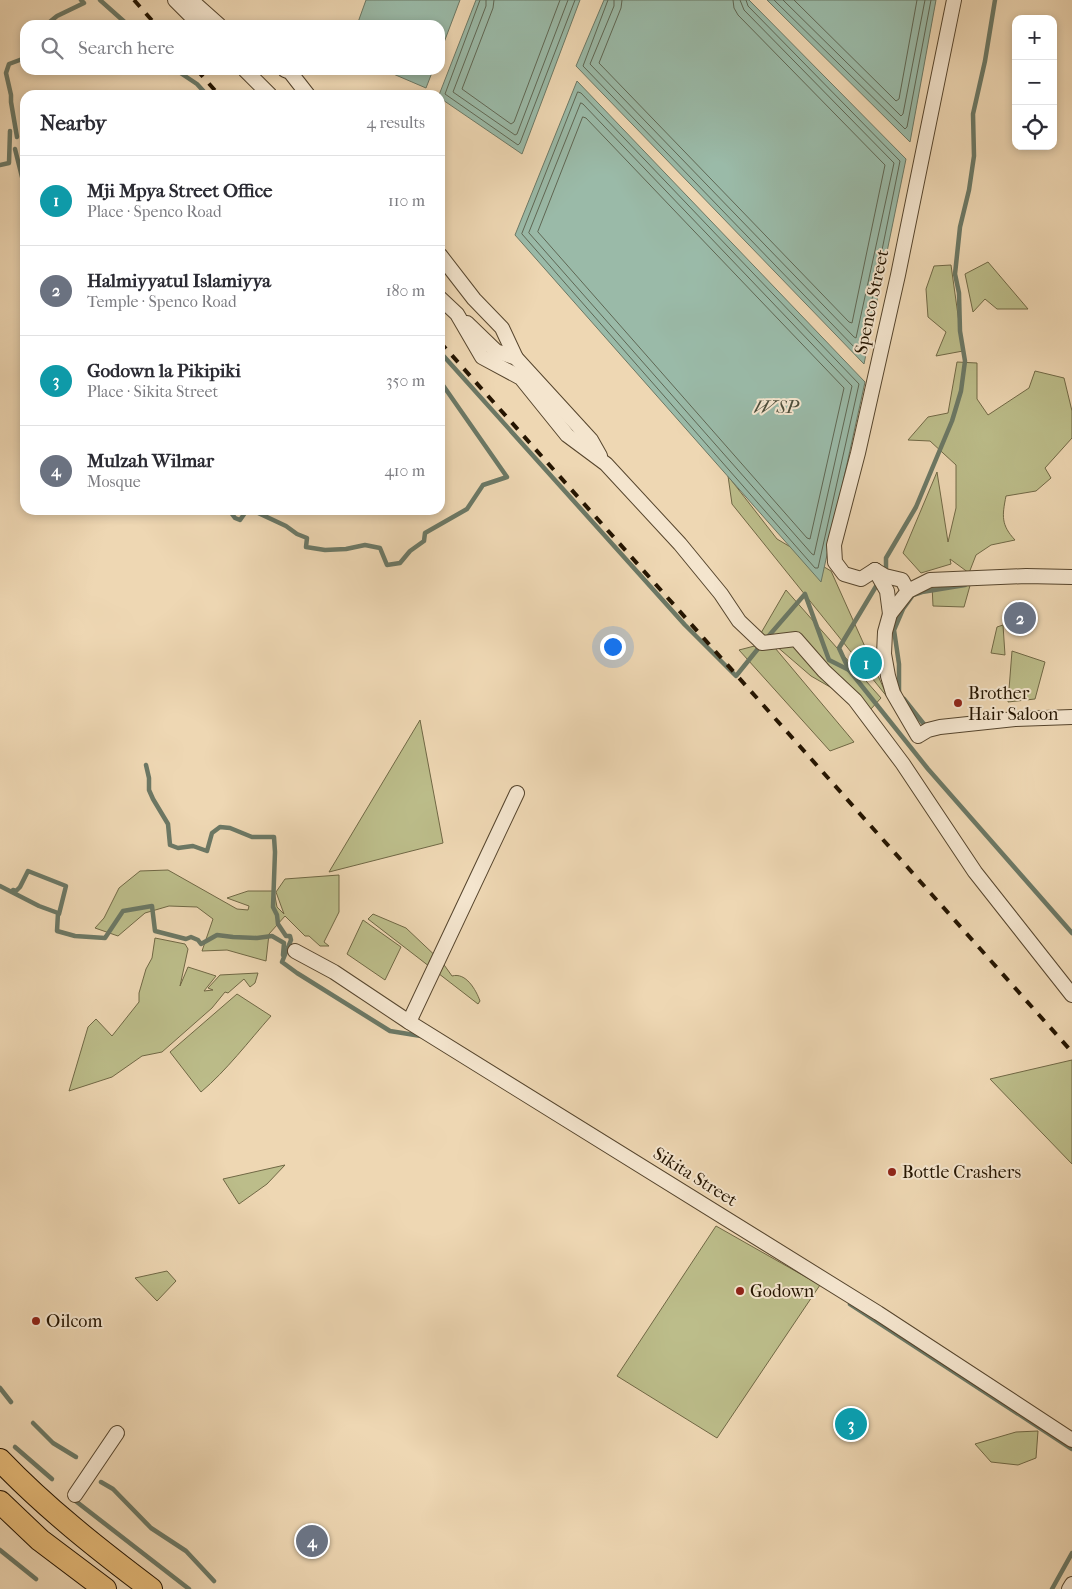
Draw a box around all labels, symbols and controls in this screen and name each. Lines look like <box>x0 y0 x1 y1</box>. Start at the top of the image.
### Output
map controls <box>1012 15 1057 150</box>
button: + <box>1012 15 1057 60</box>
search box <box>20 20 445 75</box>
icon: search <box>38 34 66 62</box>
text: Search here <box>78 37 174 59</box>
button: − <box>1012 60 1057 105</box>
button: locate <box>1012 105 1057 150</box>
text: Nearby <box>40 111 106 135</box>
text: 4 results <box>367 113 425 132</box>
text: Mji Mpya Street Office <box>87 180 272 202</box>
text: 1 <box>53 191 59 210</box>
text: 110 m <box>388 191 425 210</box>
text: Place · Spenco Road <box>87 202 222 221</box>
street label: Spenco Street <box>851 247 893 356</box>
text: Halmiyyatul Islamiyya <box>87 270 271 292</box>
text: 2 <box>52 281 60 300</box>
text: 180 m <box>386 281 425 300</box>
text: Temple · Spenco Road <box>87 292 237 311</box>
text: Godown la Pikipiki <box>87 360 241 382</box>
text: 3 <box>53 371 59 390</box>
text: 350 m <box>386 371 425 390</box>
text: Place · Sikita Street <box>87 382 218 401</box>
water label: WSP <box>754 396 800 418</box>
text: Mulzah Wilmar <box>87 450 214 472</box>
text: 4 <box>51 461 61 480</box>
text: 410 m <box>384 461 425 480</box>
text: Mosque <box>87 472 141 491</box>
pin: 2 <box>1004 599 1036 637</box>
your location <box>600 634 626 660</box>
pin: 1 <box>850 644 882 682</box>
place label: Brother Hair Saloon <box>968 683 1059 725</box>
marker: Brother Hair Saloon <box>952 697 964 709</box>
street label: Sikita Street <box>649 1143 741 1211</box>
place label: Bottle Crashers <box>902 1162 1021 1183</box>
marker: Bottle Crashers <box>886 1166 898 1178</box>
place label: Godown <box>750 1281 815 1302</box>
marker: Godown <box>734 1285 746 1297</box>
place label: Oilcom <box>46 1311 102 1332</box>
marker: Oilcom <box>30 1315 42 1327</box>
pin: 3 <box>835 1405 867 1443</box>
pin: 4 <box>296 1522 328 1560</box>

